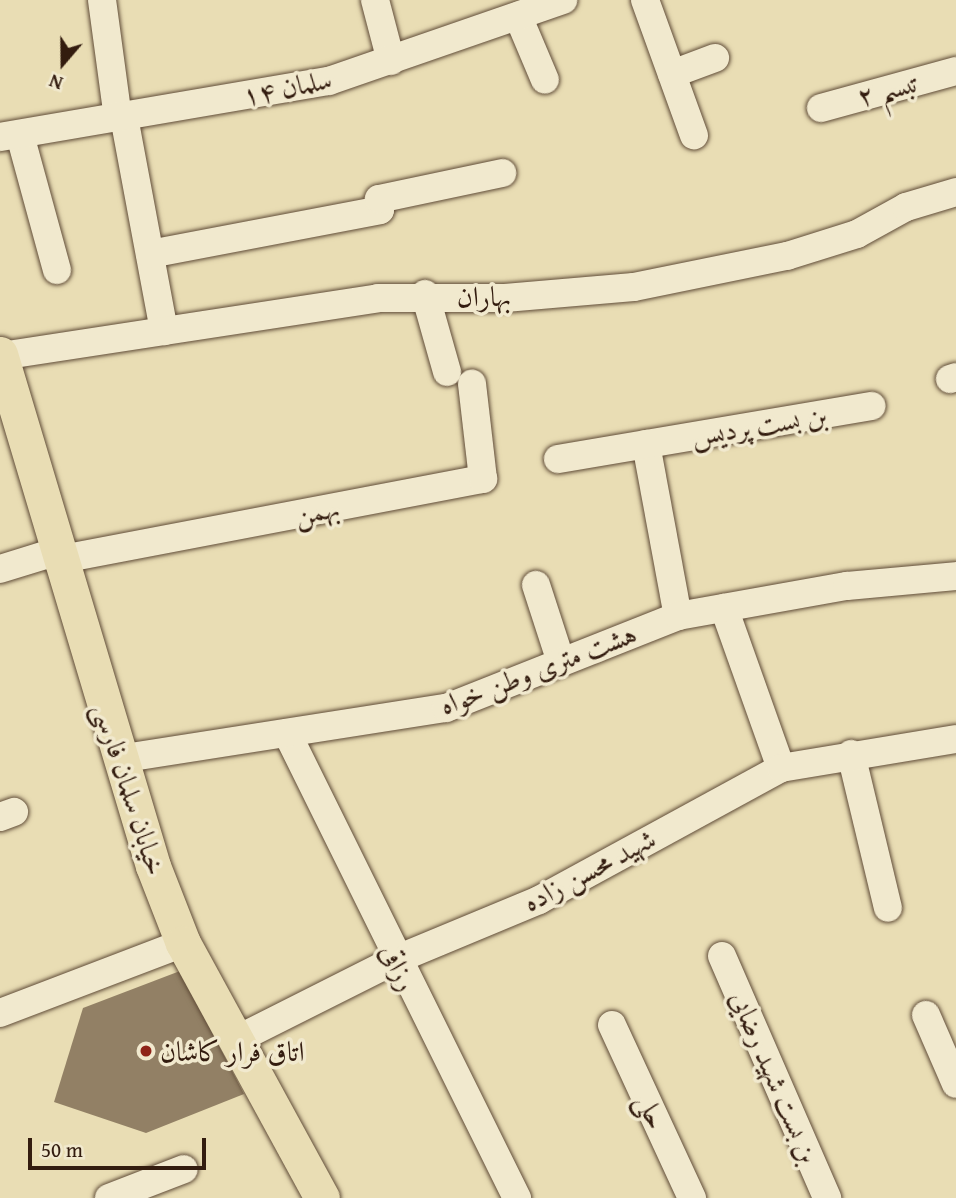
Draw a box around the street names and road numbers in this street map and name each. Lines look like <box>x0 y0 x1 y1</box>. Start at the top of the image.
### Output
street label: سلمان ۱۴ <box>239 62 335 112</box>
street label: تبسم ۲ <box>853 65 923 113</box>
street label: بهاران <box>457 279 511 313</box>
street label: بن بست پردیس <box>689 398 829 452</box>
street label: بهمن <box>292 490 342 532</box>
street label: هشت متری وطن خواه <box>435 616 641 722</box>
street label: خیابان سلمان فارسی <box>86 699 174 879</box>
street label: شهید محسن زاده <box>517 821 661 919</box>
street label: رزاقی <box>373 938 425 996</box>
street label: بن بست شهید رضایی <box>724 986 826 1168</box>
street label: حلی <box>629 1088 675 1134</box>

